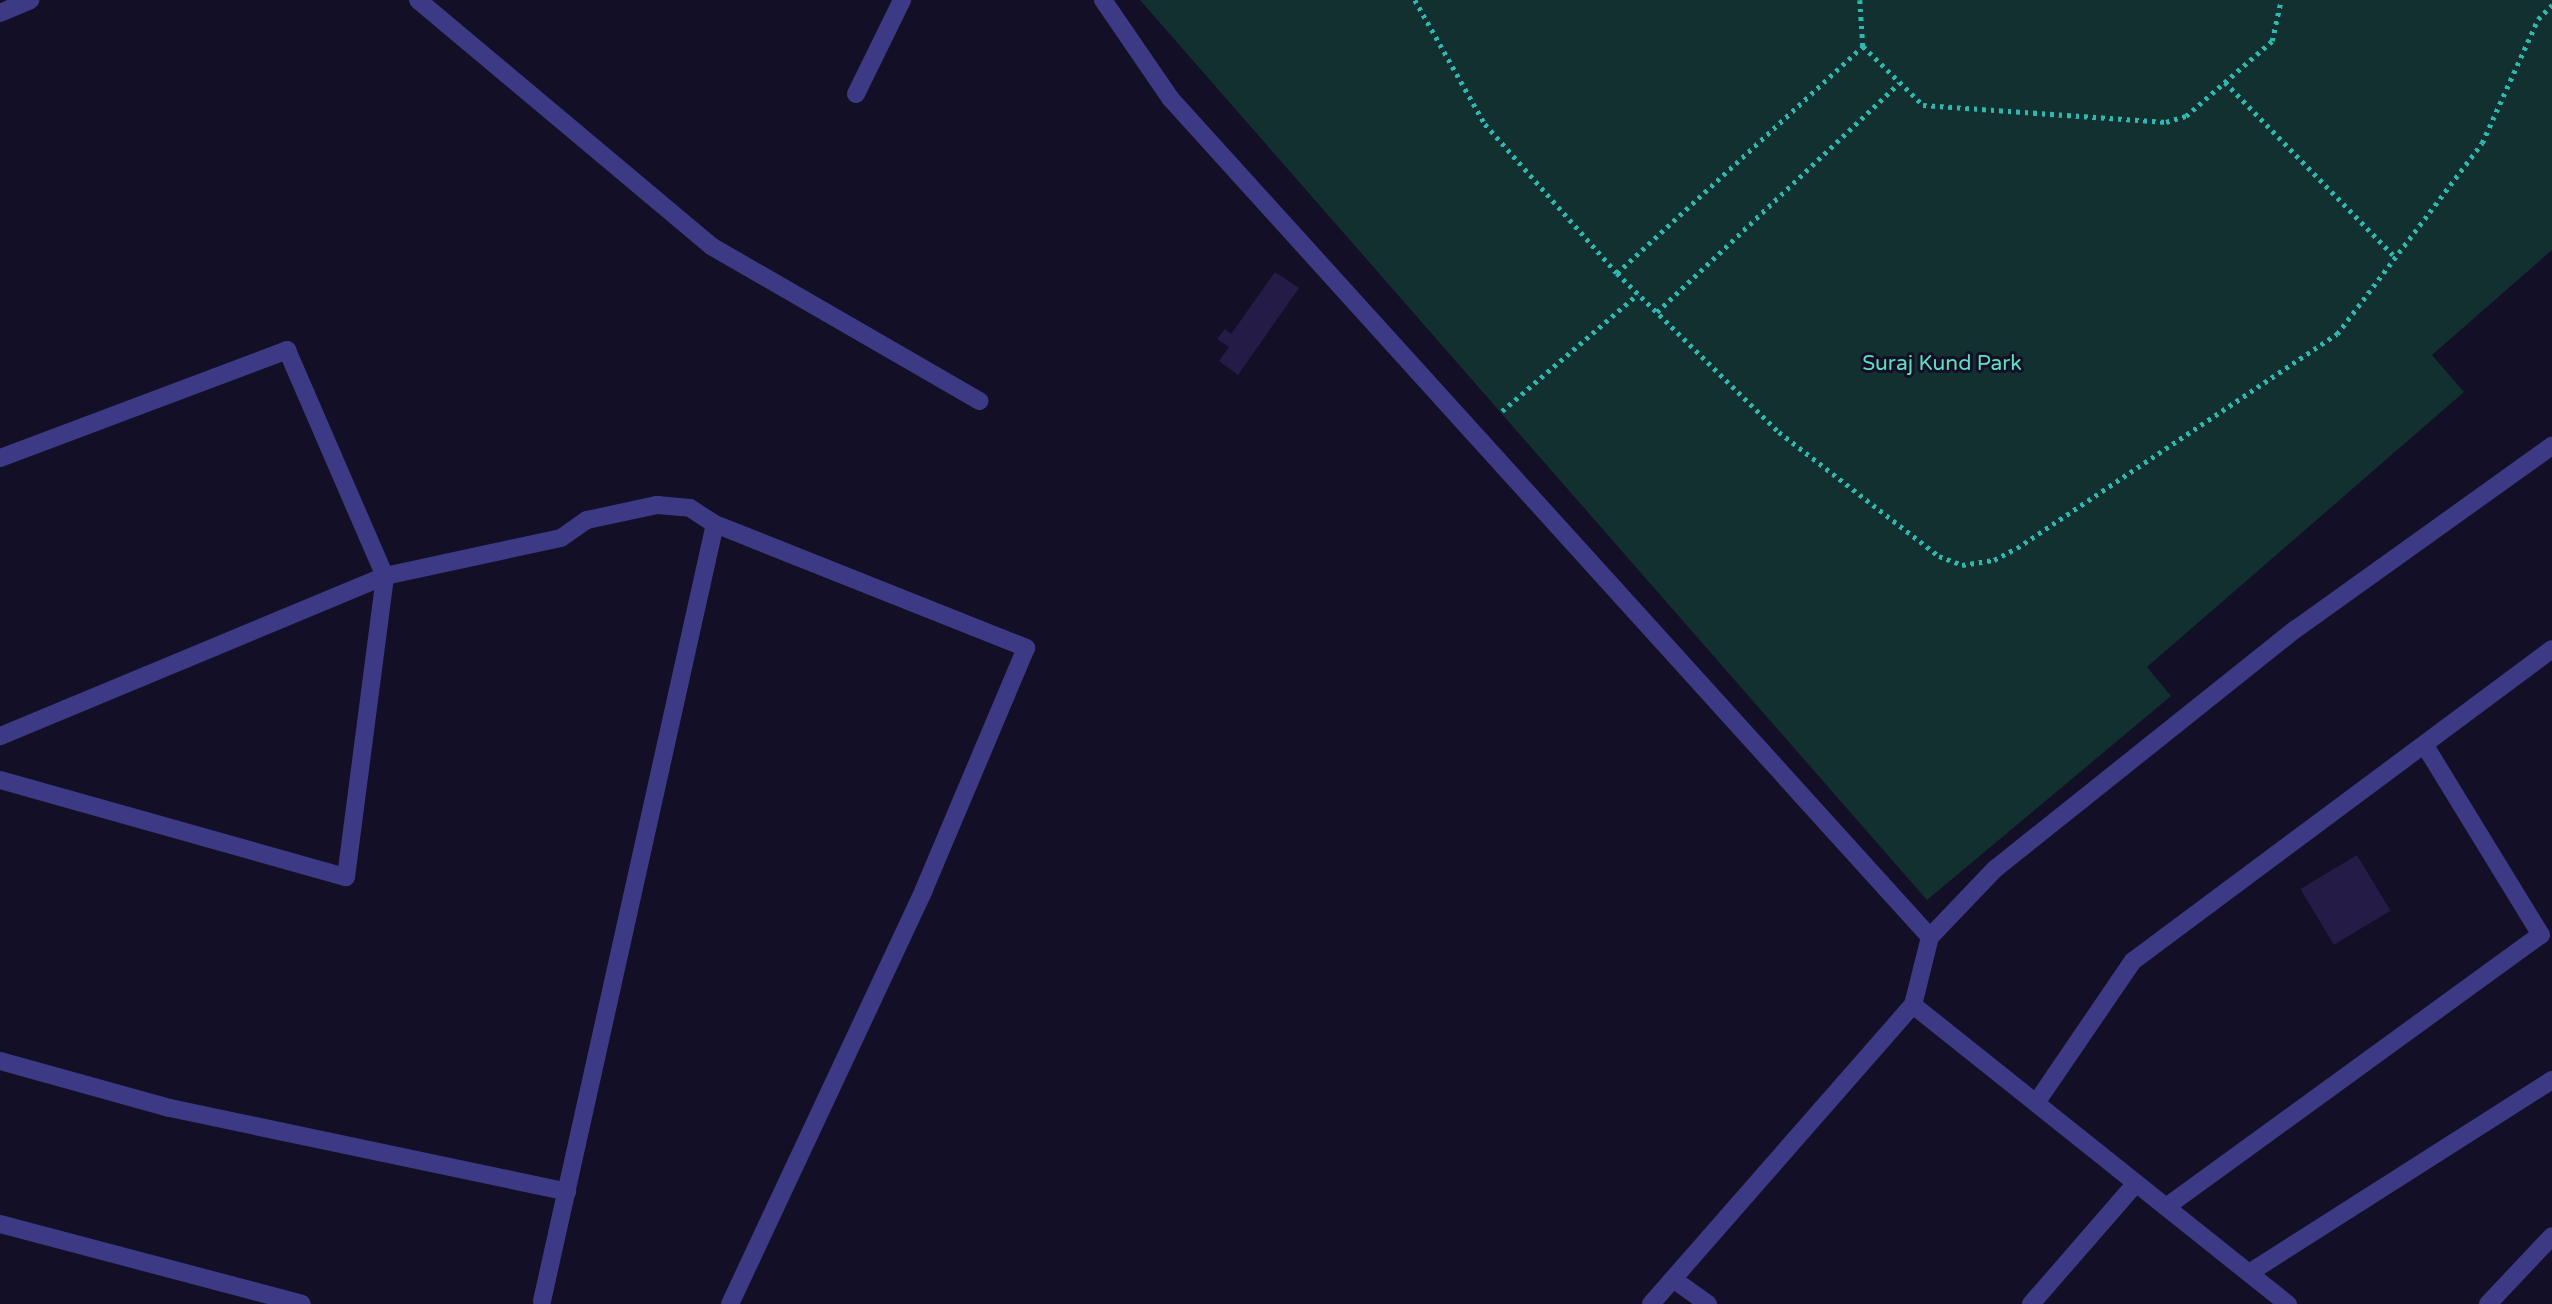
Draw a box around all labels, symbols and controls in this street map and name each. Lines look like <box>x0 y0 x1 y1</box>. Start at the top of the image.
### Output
park label: Suraj Kund Park <box>1862 351 2022 377</box>

